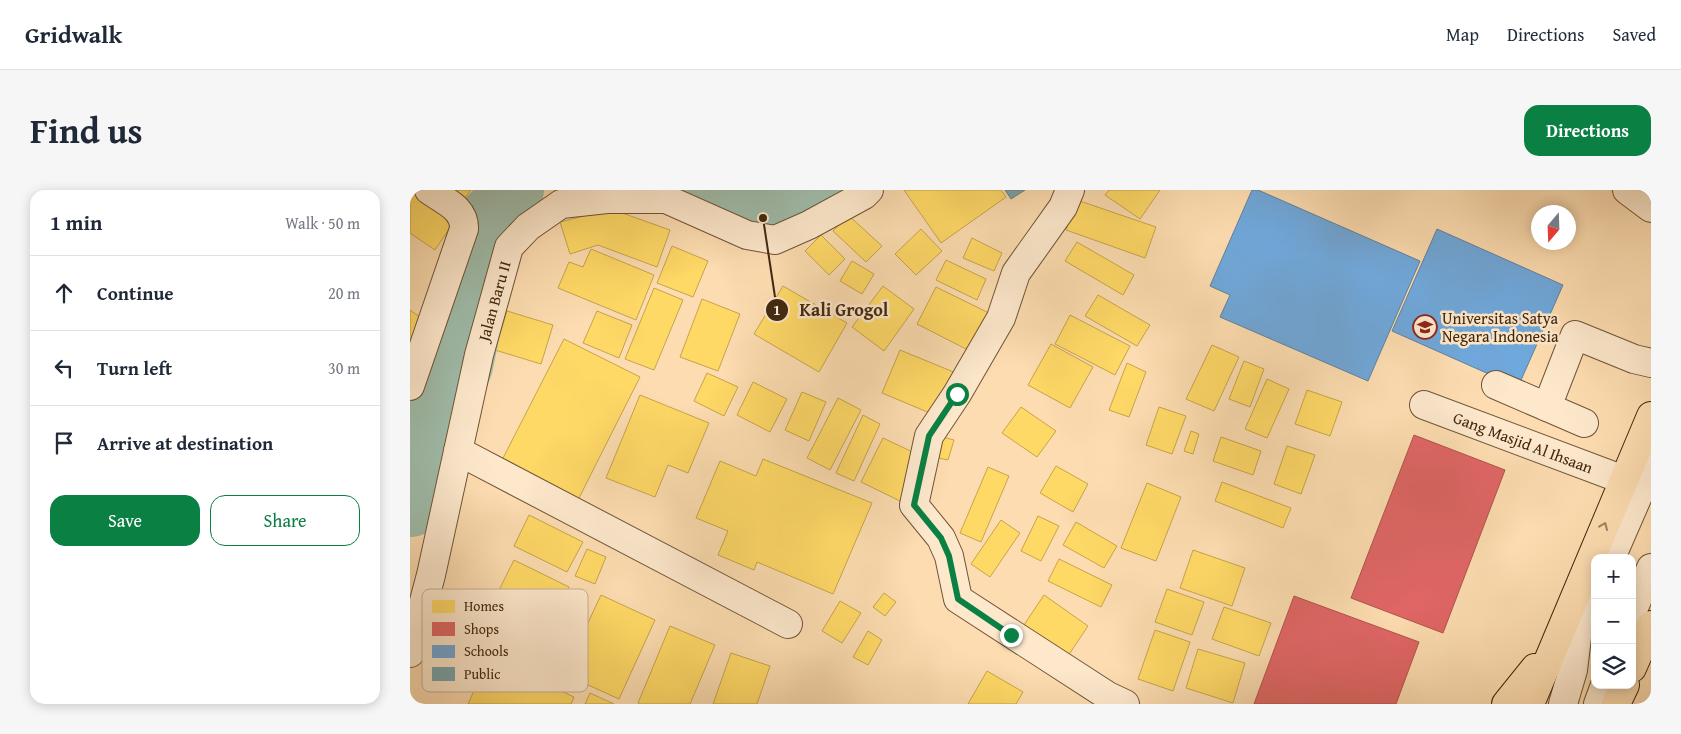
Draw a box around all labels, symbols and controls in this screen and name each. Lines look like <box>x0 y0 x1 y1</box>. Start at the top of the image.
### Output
text: Gridwalk <box>25 17 122 52</box>
text: Map <box>1446 21 1479 48</box>
text: Directions <box>1507 21 1584 48</box>
text: Saved <box>1612 21 1656 48</box>
text: Find us <box>30 105 143 156</box>
button: Directions <box>1524 105 1651 156</box>
north arrow <box>1531 205 1576 250</box>
text: 1 min <box>50 207 102 238</box>
text: Walk · 50 m <box>285 211 360 235</box>
street label: Jalan Baru II <box>471 258 517 346</box>
icon: ahead <box>50 279 78 307</box>
text: Continue <box>97 279 174 307</box>
text: 20 m <box>328 281 360 305</box>
callout: Kali Grogol <box>764 293 898 326</box>
text: Kali Grogol <box>800 296 889 323</box>
text: 1 <box>773 299 781 320</box>
place label: Universitas Satya Negara Indonesia <box>1442 306 1559 348</box>
school or university icon: Universitas Satya Negara Indonesia <box>1412 314 1438 340</box>
icon: left <box>50 354 78 382</box>
text: Turn left <box>97 354 172 382</box>
text: 30 m <box>328 356 360 380</box>
route start <box>946 383 969 406</box>
street label: Gang Masjid Al Ihsaan <box>1450 405 1597 479</box>
icon: arrive <box>50 429 78 457</box>
text: Arrive at destination <box>97 429 273 457</box>
button: Save <box>50 495 200 546</box>
button: Share <box>210 495 360 546</box>
one-way arrow <box>1598 522 1609 531</box>
map controls <box>1591 554 1636 689</box>
button: + <box>1591 554 1636 599</box>
legend <box>422 589 588 692</box>
text: Homes <box>464 596 504 616</box>
button: − <box>1591 599 1636 644</box>
text: Shops <box>464 619 499 639</box>
route end <box>1000 624 1023 647</box>
text: Schools <box>464 641 508 661</box>
button: layers <box>1591 644 1636 689</box>
text: Public <box>464 664 500 684</box>

